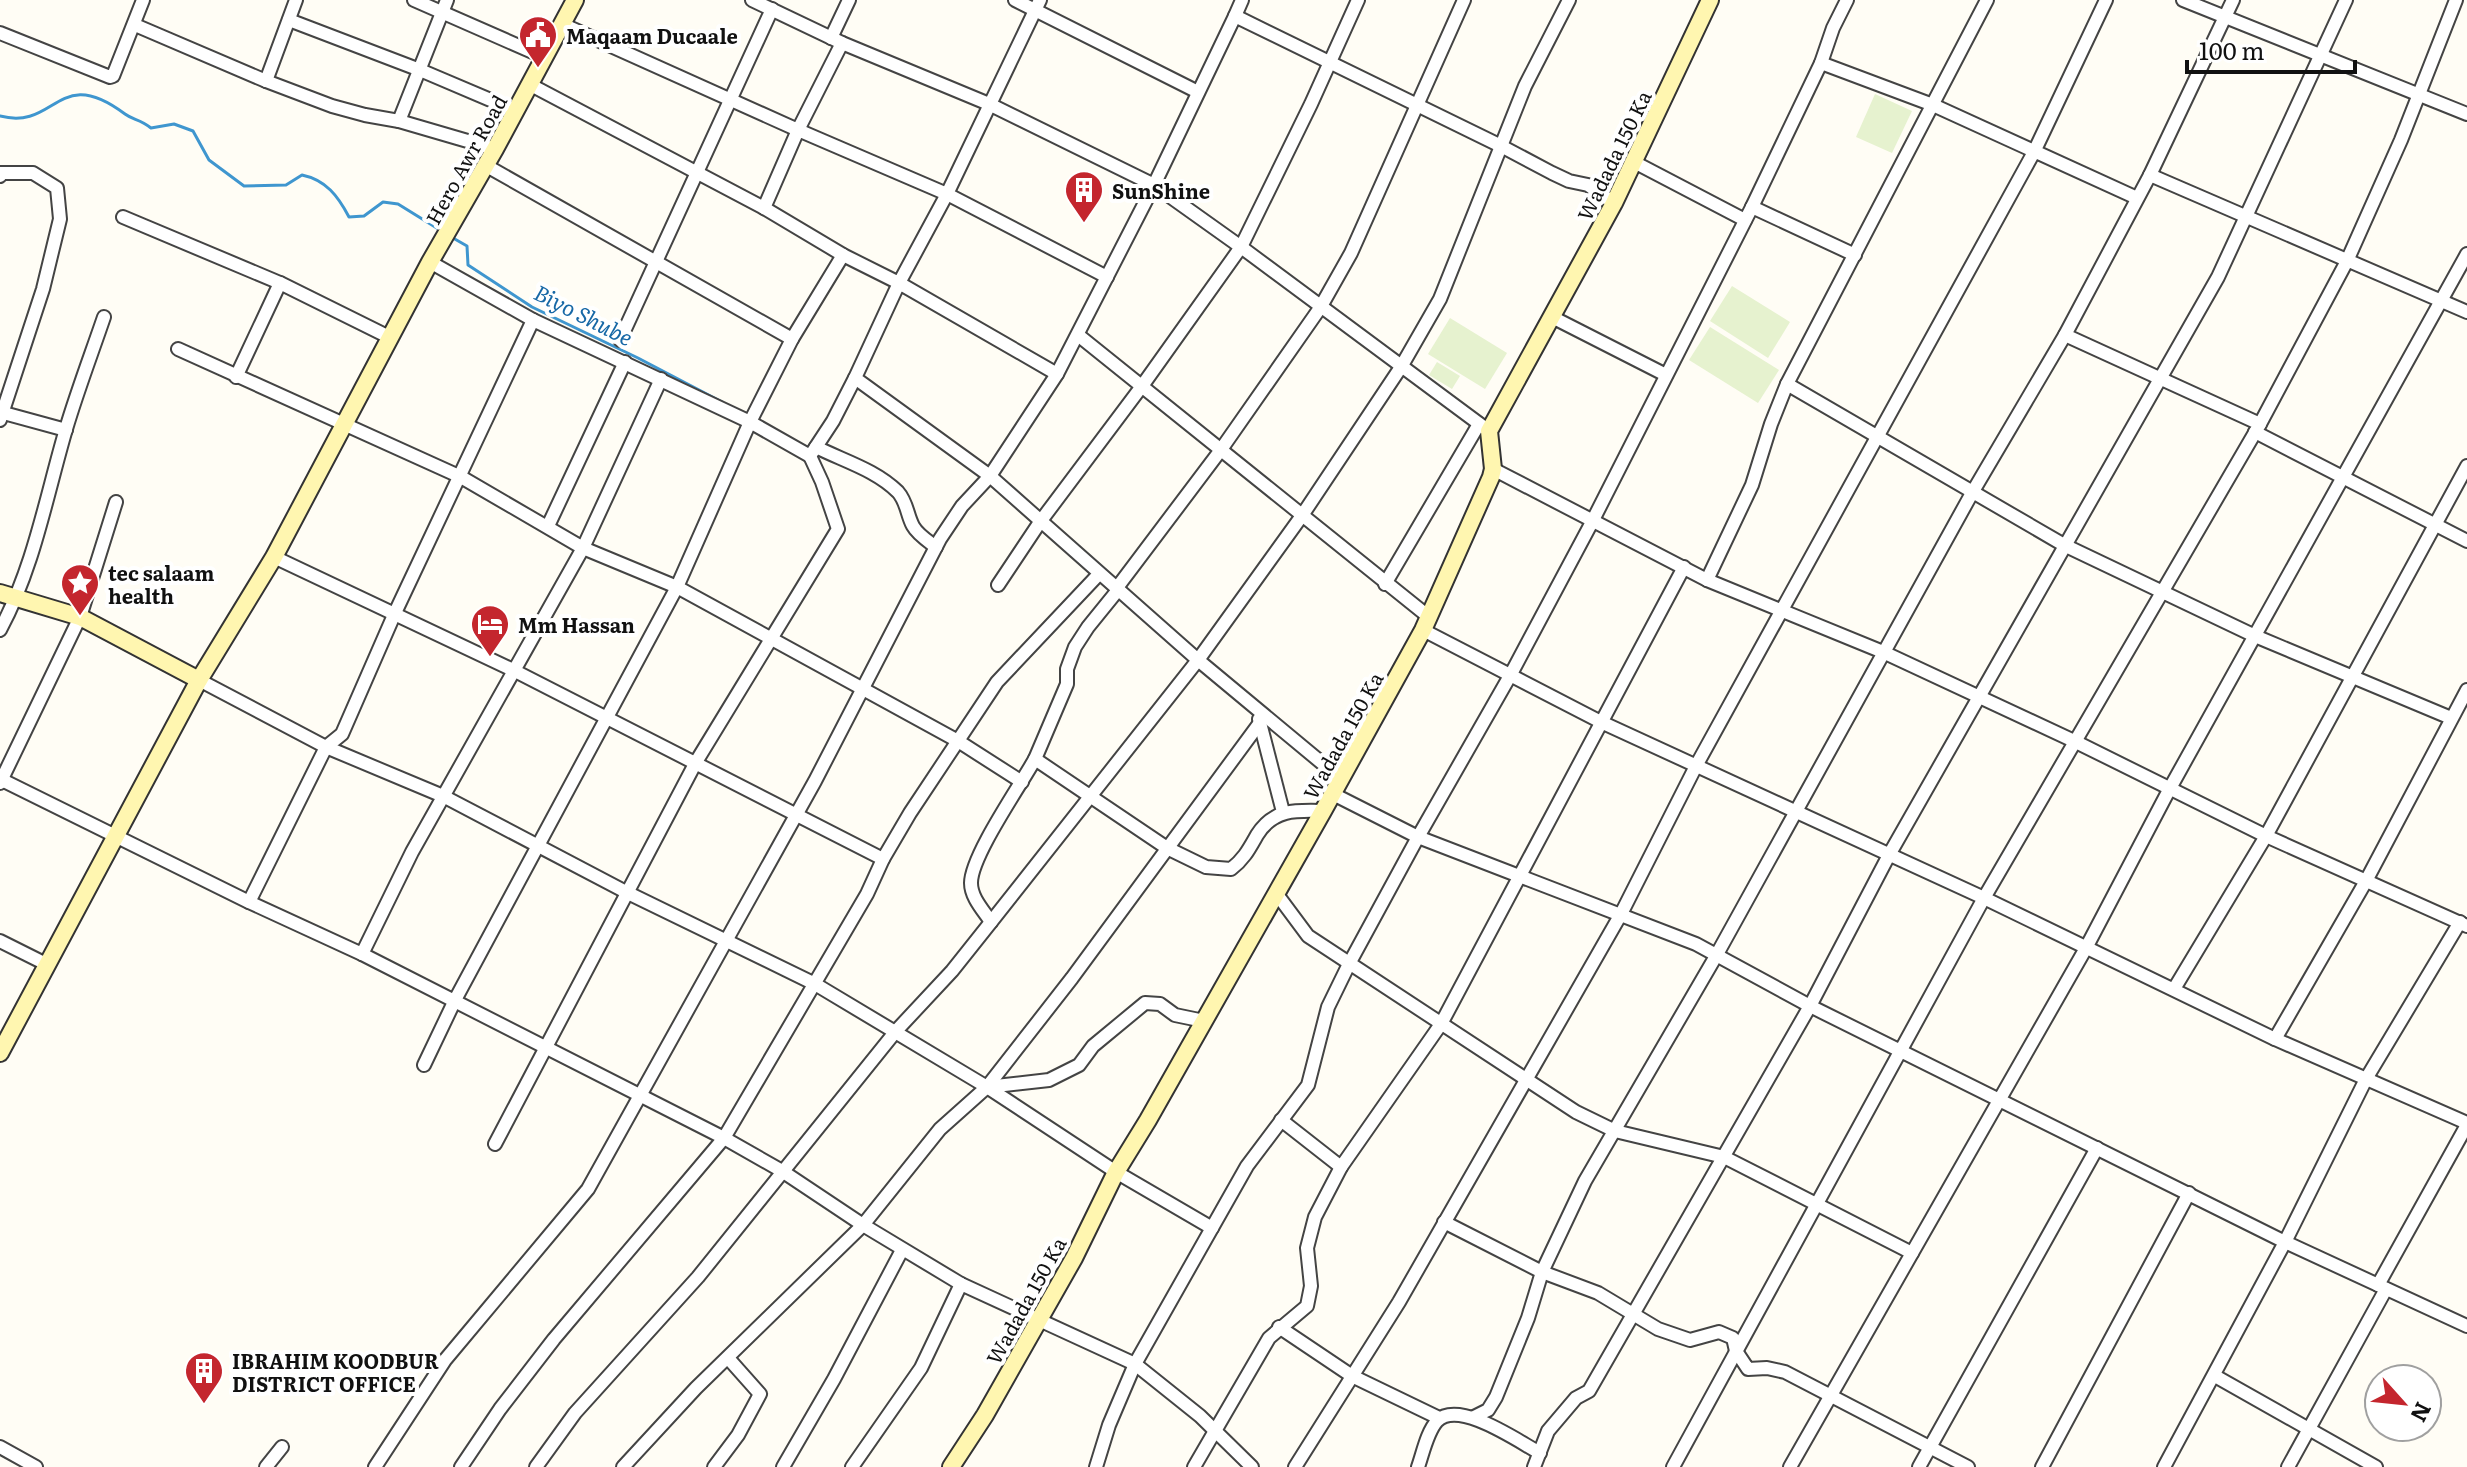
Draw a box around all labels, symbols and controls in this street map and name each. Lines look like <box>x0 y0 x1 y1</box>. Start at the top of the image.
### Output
public building icon: Maqaam Ducaale <box>517 14 559 69</box>
place label: Maqaam Ducaale <box>566 20 738 50</box>
scale bar <box>2187 24 2355 74</box>
text: 100 m <box>2199 32 2265 67</box>
street label: Wadada 150 Ka <box>1568 85 1658 225</box>
street label: Hero Awr Road <box>417 89 513 229</box>
building icon: SunShine <box>1063 169 1105 224</box>
place label: SunShine <box>1112 175 1210 205</box>
water label: Biyo Shube <box>529 275 639 353</box>
place label: tec salaam health <box>108 557 214 610</box>
place icon: tec salaam health <box>59 562 101 617</box>
hotel icon: Mm Hassan <box>469 603 511 658</box>
place label: Mm Hassan <box>518 609 635 639</box>
street label: Wadada 150 Ka <box>1295 666 1390 804</box>
street label: Wadada 150 Ka <box>978 1231 1073 1369</box>
place label: IBRAHIM KOODBUR DISTRICT OFFICE <box>232 1345 439 1398</box>
building icon: IBRAHIM KOODBUR DISTRICT OFFICE <box>183 1350 225 1405</box>
north arrow <box>2363 1363 2443 1443</box>
text: N <box>2403 1397 2441 1428</box>

